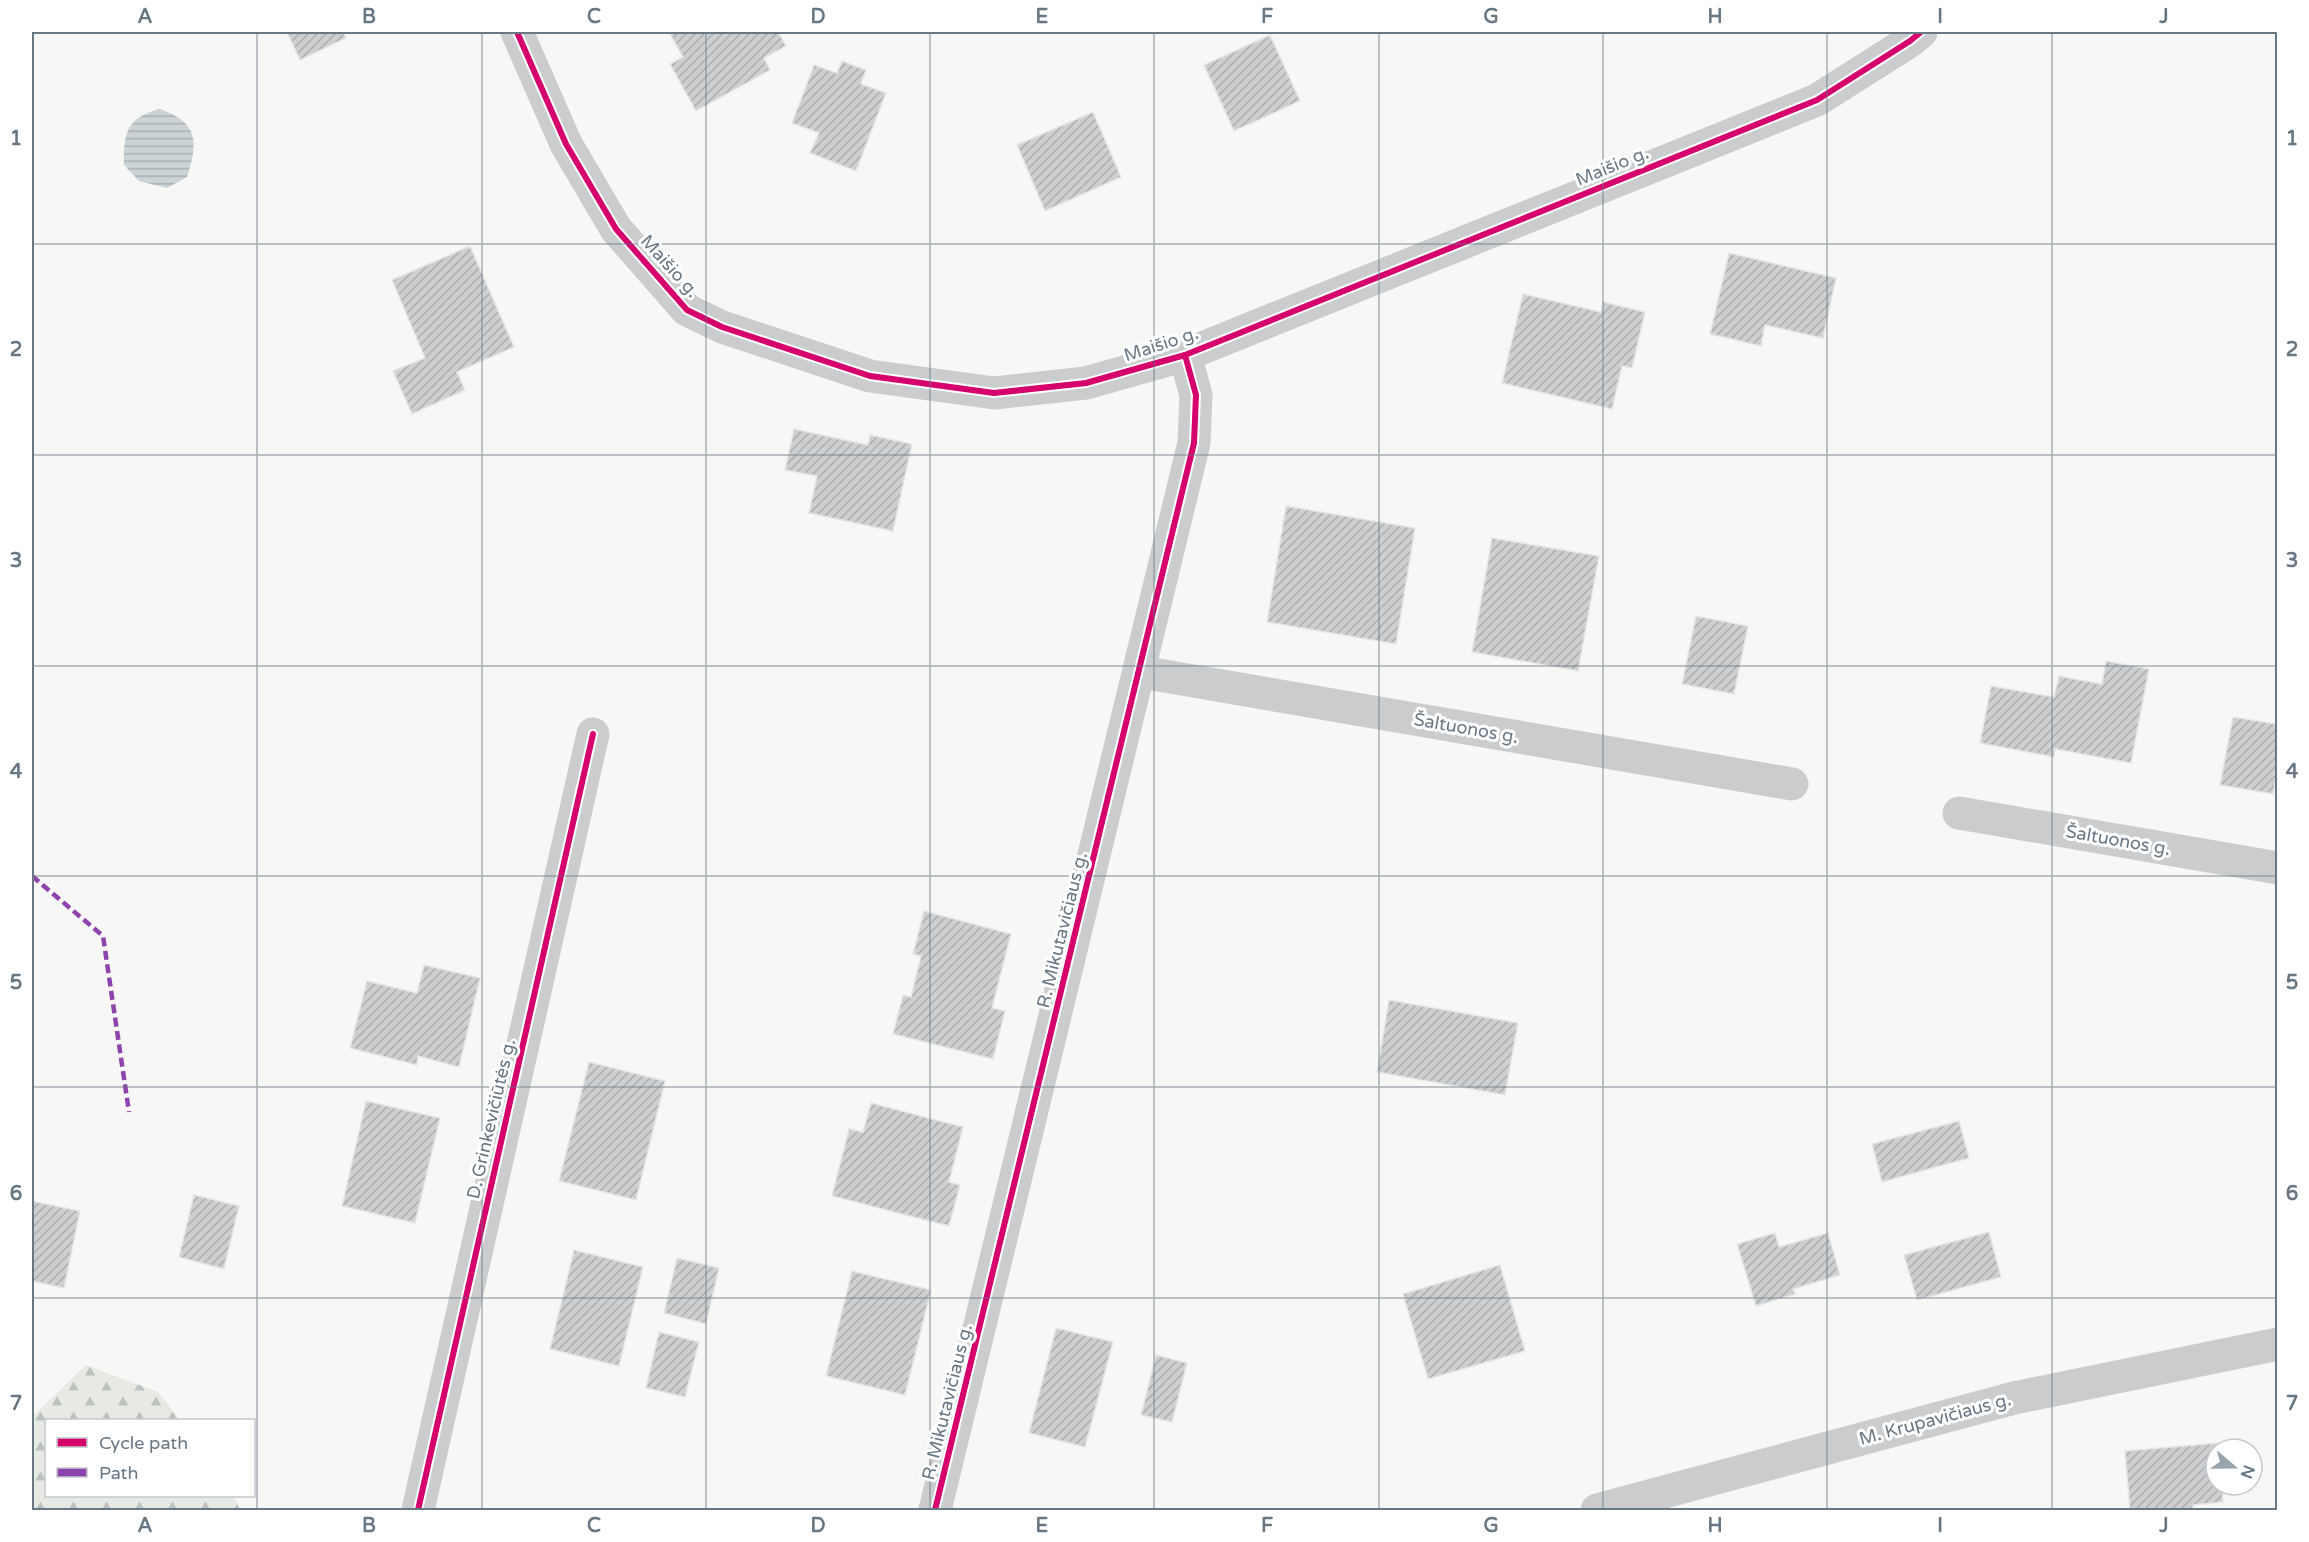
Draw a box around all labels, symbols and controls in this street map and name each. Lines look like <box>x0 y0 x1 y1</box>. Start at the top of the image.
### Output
text: A <box>138 5 153 29</box>
text: B <box>362 5 376 29</box>
text: C <box>587 5 601 29</box>
text: D <box>810 5 826 29</box>
text: E <box>1036 5 1049 29</box>
text: F <box>1261 5 1273 29</box>
text: G <box>1483 5 1499 29</box>
text: H <box>1707 5 1723 29</box>
text: I <box>1937 5 1943 29</box>
text: J <box>2158 5 2169 29</box>
text: 1 <box>10 127 22 151</box>
text: 1 <box>2286 127 2298 151</box>
street label: Maišio g. <box>1572 141 1652 191</box>
street label: Maišio g. <box>636 230 704 302</box>
street label: Maišio g. <box>1121 322 1201 366</box>
text: 2 <box>10 338 22 362</box>
text: 2 <box>2286 338 2298 362</box>
text: 3 <box>10 549 22 573</box>
text: 3 <box>2286 549 2298 573</box>
street label: Šaltuonos g. <box>1412 708 1520 748</box>
text: 4 <box>10 760 23 784</box>
text: 4 <box>2286 760 2299 784</box>
street label: Šaltuonos g. <box>2064 820 2172 860</box>
street label: R. Mikutavičiaus g. <box>1032 850 1092 1010</box>
text: 5 <box>10 971 22 995</box>
text: 5 <box>2286 971 2298 995</box>
street label: D. Grinkevičiūtės g. <box>462 1037 520 1201</box>
text: 6 <box>10 1182 22 1206</box>
text: 6 <box>2286 1182 2298 1206</box>
street label: R. Mikutavičiaus g. <box>917 1322 977 1482</box>
street label: M. Krupavičiaus g. <box>1857 1388 2013 1450</box>
text: 7 <box>10 1392 22 1416</box>
text: 7 <box>2286 1392 2298 1416</box>
legend <box>45 1419 255 1497</box>
text: Cycle path <box>99 1432 188 1454</box>
north arrow <box>2204 1437 2264 1497</box>
text: Path <box>99 1462 138 1484</box>
text: N <box>2236 1462 2259 1481</box>
text: A <box>138 1514 153 1538</box>
text: B <box>362 1514 376 1538</box>
text: C <box>587 1514 601 1538</box>
text: D <box>810 1514 826 1538</box>
text: E <box>1036 1514 1049 1538</box>
text: F <box>1261 1514 1273 1538</box>
text: G <box>1483 1514 1499 1538</box>
text: H <box>1707 1514 1723 1538</box>
text: I <box>1937 1514 1943 1538</box>
text: J <box>2158 1514 2169 1538</box>

